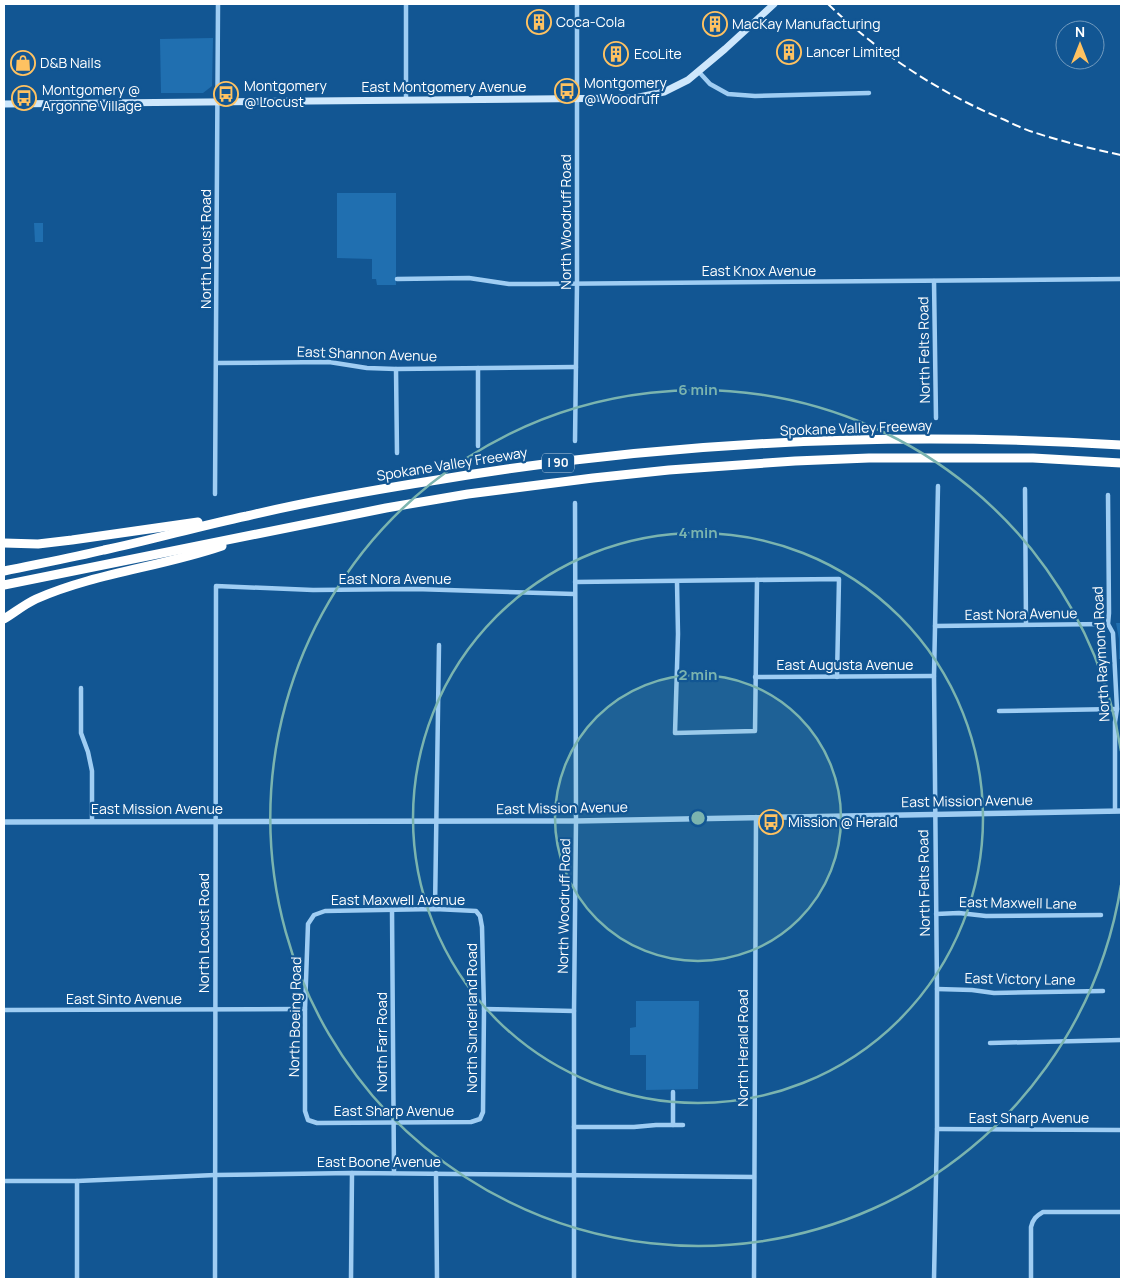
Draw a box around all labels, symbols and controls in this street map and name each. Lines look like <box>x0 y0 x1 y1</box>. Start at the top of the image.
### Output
building icon: Coca-Cola <box>526 9 552 35</box>
building icon: MacKay Manufacturing <box>702 11 728 37</box>
place label: Coca-Cola <box>556 12 625 31</box>
place label: MacKay Manufacturing <box>732 14 880 33</box>
north arrow <box>1055 20 1105 70</box>
text: N <box>1075 22 1085 41</box>
building icon: Lancer Limited <box>776 39 802 65</box>
building icon: EcoLite <box>603 41 629 67</box>
place label: Lancer Limited <box>806 42 900 61</box>
place label: EcoLite <box>634 44 682 63</box>
shop icon: D&B Nails <box>10 50 36 76</box>
place label: D&B Nails <box>40 53 101 72</box>
place label: Montgomery @ Woodruff <box>584 73 668 108</box>
place label: Montgomery @ Locust <box>244 76 328 111</box>
street label: East Montgomery Avenue <box>361 77 527 96</box>
bus stop icon: Montgomery @ Woodruff <box>554 78 580 104</box>
place label: Montgomery @ Argonne Village <box>42 80 142 115</box>
bus stop icon: Montgomery @ Locust <box>213 81 239 107</box>
bus stop icon: Montgomery @ Argonne Village <box>11 85 37 111</box>
street label: North Woodruff Road <box>556 154 575 290</box>
street label: North Locust Road <box>196 189 215 309</box>
street label: East Knox Avenue <box>702 261 816 280</box>
street label: North Felts Road <box>913 296 934 404</box>
street label: East Shannon Avenue <box>297 342 437 365</box>
text: 6 min <box>678 379 718 400</box>
street label: Spokane Valley Freeway <box>779 415 933 440</box>
street label: Spokane Valley Freeway <box>375 442 529 485</box>
road number: I 90 <box>542 453 574 472</box>
text: 4 min <box>678 522 718 543</box>
street label: East Nora Avenue <box>339 569 451 588</box>
street label: North Raymond Road <box>1087 586 1114 722</box>
street label: East Nora Avenue <box>965 603 1077 624</box>
street label: East Augusta Avenue <box>777 655 913 674</box>
text: 2 min <box>678 664 718 685</box>
street label: East Mission Avenue <box>901 790 1033 811</box>
street label: East Mission Avenue <box>496 797 628 818</box>
street label: East Mission Avenue <box>91 799 223 818</box>
centre of rings <box>689 809 707 827</box>
bus stop icon: Mission @ Herald <box>758 809 784 835</box>
place label: Mission @ Herald <box>788 812 898 831</box>
street label: North Felts Road <box>913 829 934 937</box>
street label: North Woodruff Road <box>553 838 574 974</box>
street label: North Locust Road <box>194 873 213 993</box>
street label: East Maxwell Avenue <box>331 890 465 909</box>
street label: East Maxwell Lane <box>959 892 1077 913</box>
street label: North Sunderland Road <box>462 943 481 1093</box>
street label: North Boeing Road <box>284 957 305 1077</box>
street label: East Victory Lane <box>964 968 1076 989</box>
street label: East Sinto Avenue <box>66 989 182 1008</box>
street label: North Herald Road <box>733 989 752 1107</box>
street label: North Farr Road <box>372 992 391 1092</box>
street label: East Sharp Avenue <box>334 1101 454 1120</box>
street label: East Sharp Avenue <box>969 1108 1089 1127</box>
street label: East Boone Avenue <box>317 1152 441 1171</box>

